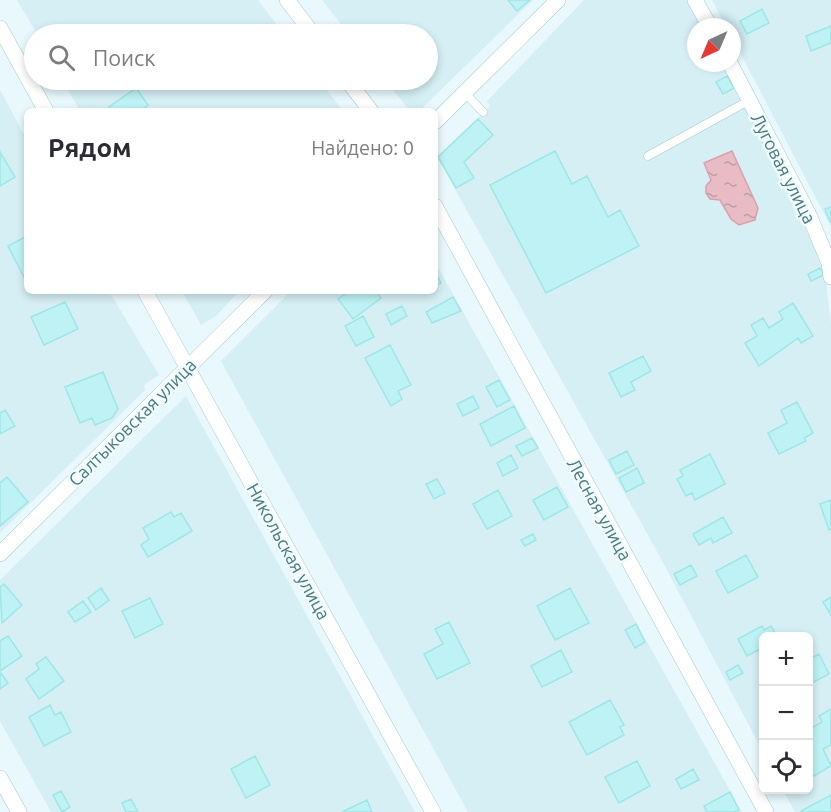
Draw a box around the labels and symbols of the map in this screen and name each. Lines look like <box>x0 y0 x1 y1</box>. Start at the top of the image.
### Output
north arrow <box>687 18 741 72</box>
street label: Луговая улица <box>748 109 820 227</box>
street label: Салтыковская улица <box>64 354 200 490</box>
street label: Лесная улица <box>564 454 636 564</box>
street label: Никольская улица <box>243 479 335 623</box>

